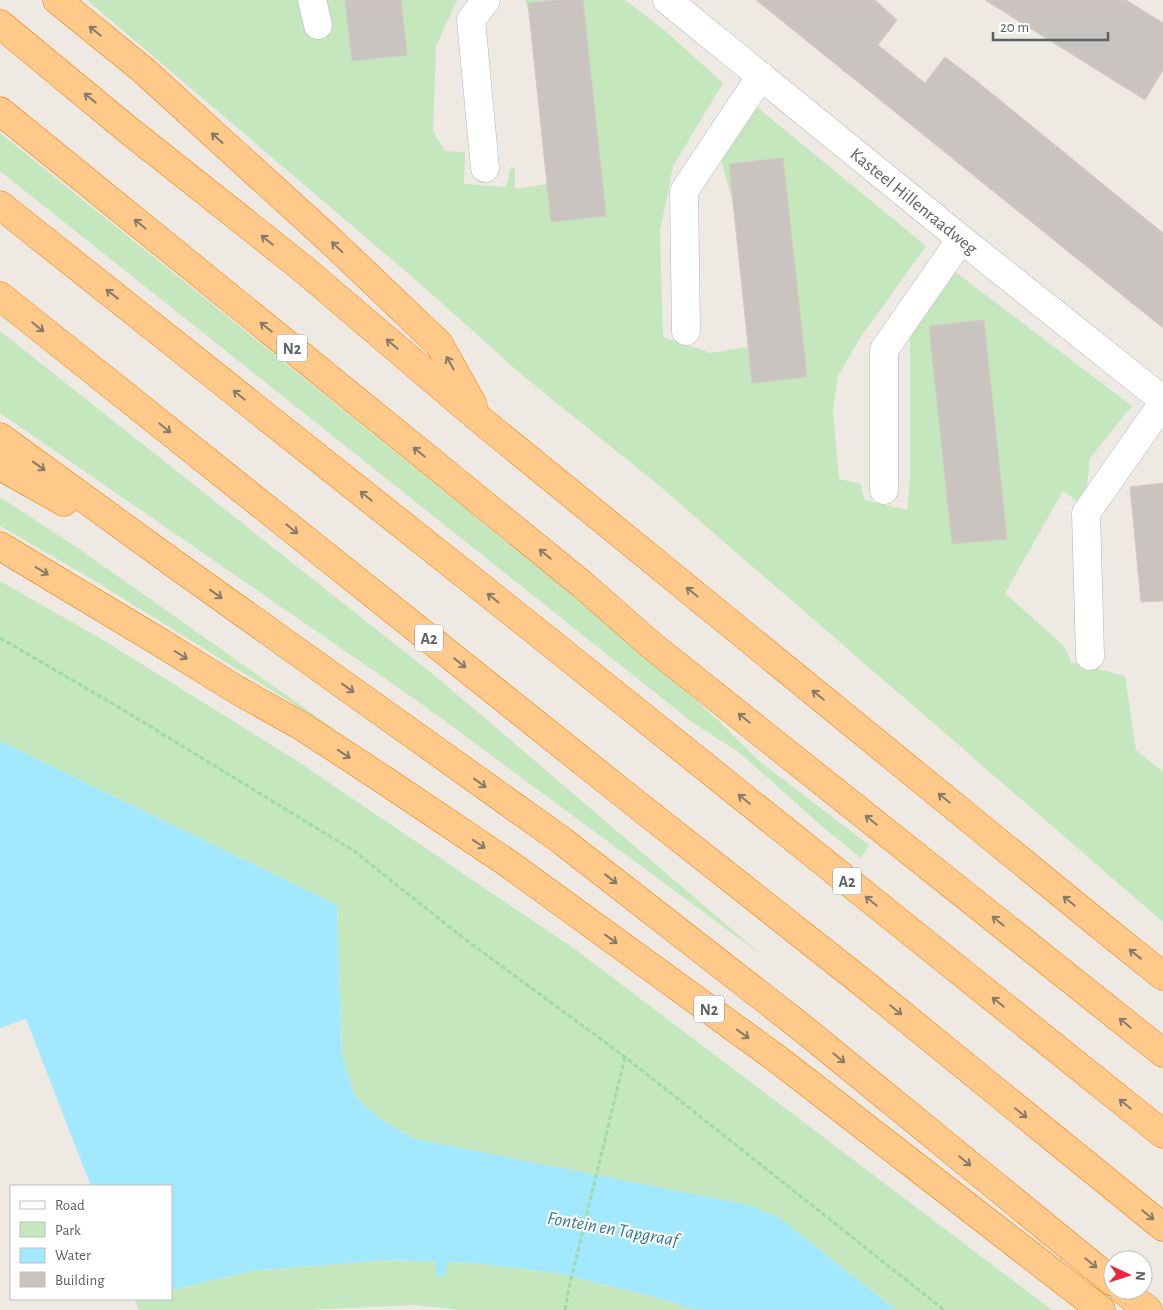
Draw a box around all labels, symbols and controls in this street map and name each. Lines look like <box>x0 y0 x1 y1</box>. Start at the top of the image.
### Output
scale bar <box>993 10 1108 42</box>
text: 20 m <box>1000 20 1029 35</box>
one-way arrow <box>89 26 102 37</box>
one-way arrow <box>83 92 96 103</box>
one-way arrow <box>211 132 224 144</box>
street label: Kasteel Hillenraadweg <box>847 145 980 258</box>
one-way arrow <box>134 218 147 229</box>
one-way arrow <box>260 235 274 245</box>
one-way arrow <box>331 241 344 253</box>
one-way arrow <box>106 288 119 299</box>
one-way arrow <box>31 321 44 332</box>
one-way arrow <box>260 321 273 332</box>
road number: N2 <box>277 334 307 362</box>
one-way arrow <box>386 339 399 350</box>
one-way arrow <box>445 356 455 371</box>
one-way arrow <box>232 390 246 400</box>
one-way arrow <box>158 422 171 433</box>
one-way arrow <box>413 446 426 457</box>
one-way arrow <box>32 460 45 471</box>
one-way arrow <box>360 491 373 502</box>
one-way arrow <box>285 524 298 535</box>
one-way arrow <box>539 549 552 560</box>
one-way arrow <box>34 566 48 576</box>
one-way arrow <box>686 587 699 598</box>
one-way arrow <box>209 588 222 599</box>
one-way arrow <box>487 592 500 603</box>
road number: A2 <box>415 624 443 651</box>
one-way arrow <box>173 650 187 660</box>
one-way arrow <box>453 658 466 669</box>
one-way arrow <box>341 683 355 693</box>
one-way arrow <box>811 690 824 701</box>
one-way arrow <box>738 713 751 724</box>
one-way arrow <box>337 749 351 759</box>
one-way arrow <box>473 778 487 788</box>
one-way arrow <box>937 792 950 804</box>
one-way arrow <box>738 793 751 804</box>
one-way arrow <box>865 814 878 825</box>
one-way arrow <box>472 839 486 849</box>
road number: A2 <box>833 868 861 894</box>
one-way arrow <box>604 874 618 884</box>
one-way arrow <box>865 895 878 906</box>
one-way arrow <box>1063 895 1076 906</box>
one-way arrow <box>992 916 1005 927</box>
one-way arrow <box>604 933 617 944</box>
one-way arrow <box>1129 948 1142 959</box>
road number: N2 <box>694 996 724 1022</box>
one-way arrow <box>992 997 1005 1008</box>
one-way arrow <box>889 1004 902 1015</box>
one-way arrow <box>1119 1017 1132 1028</box>
one-way arrow <box>736 1029 750 1039</box>
one-way arrow <box>832 1052 845 1063</box>
one-way arrow <box>1119 1098 1132 1109</box>
one-way arrow <box>1015 1107 1028 1118</box>
one-way arrow <box>958 1155 971 1166</box>
legend <box>10 1185 172 1300</box>
text: Road <box>55 1198 85 1213</box>
water label: Fontein en Tapgraaf <box>546 1209 683 1251</box>
one-way arrow <box>1141 1209 1154 1220</box>
text: Park <box>55 1223 81 1238</box>
text: Water <box>55 1248 91 1263</box>
north arrow <box>1103 1250 1153 1300</box>
one-way arrow <box>1084 1258 1097 1269</box>
text: N <box>1133 1270 1147 1281</box>
text: Building <box>55 1273 105 1288</box>

